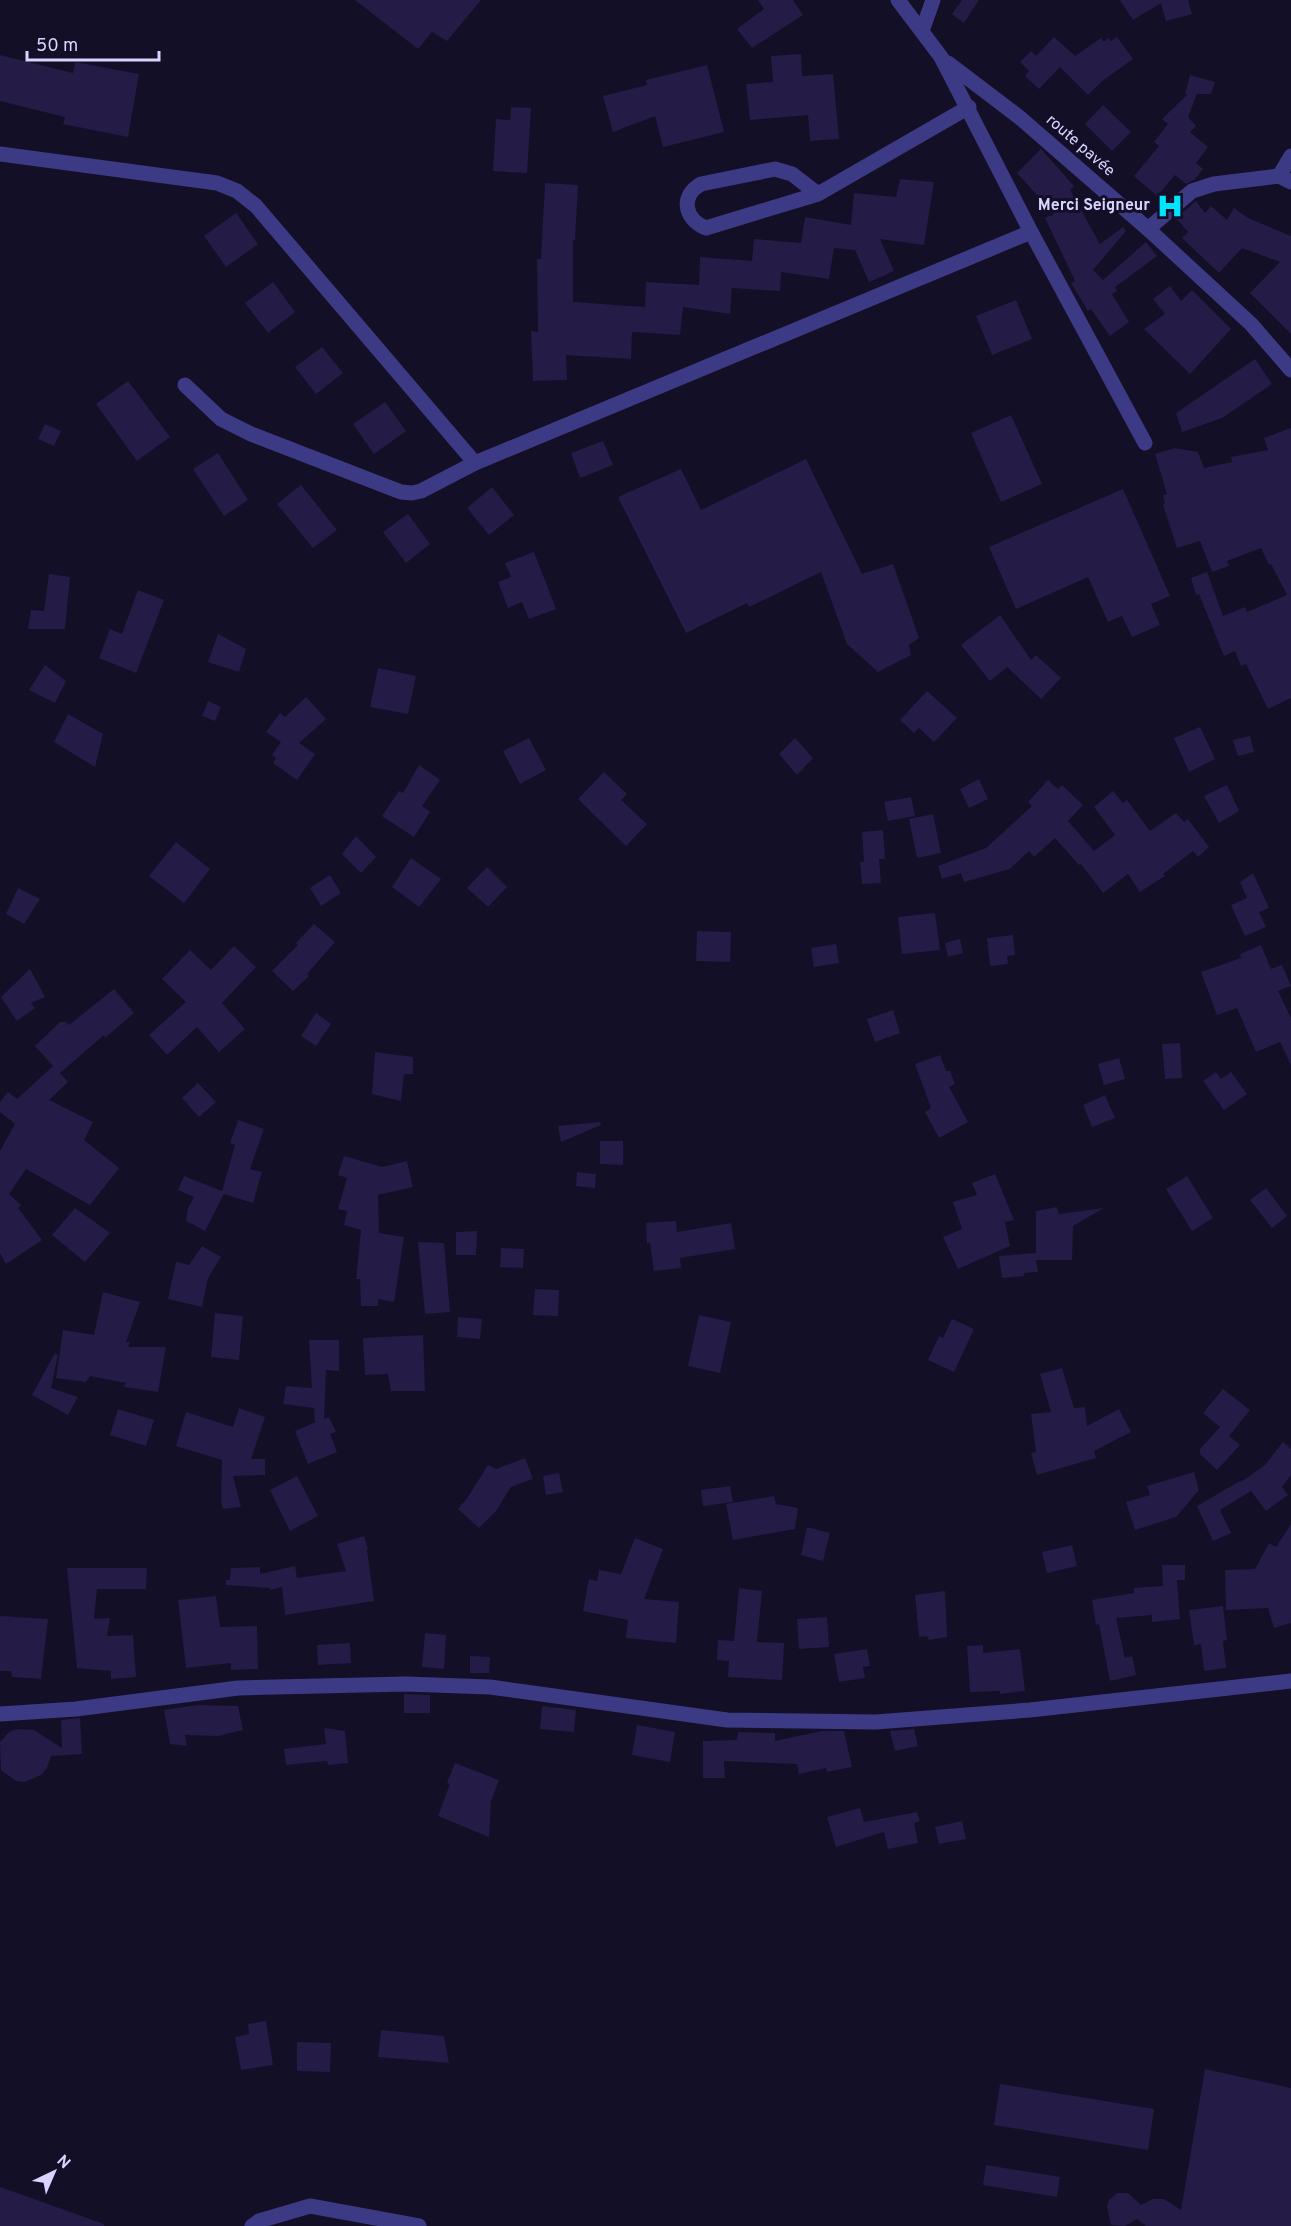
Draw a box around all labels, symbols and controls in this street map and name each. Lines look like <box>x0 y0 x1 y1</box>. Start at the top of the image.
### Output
scale bar <box>27 24 159 62</box>
text: 50 m <box>36 35 78 58</box>
street label: route pavée <box>1041 111 1119 181</box>
hospital icon: Merci Seigneur <box>1155 191 1185 221</box>
place label: Merci Seigneur <box>1038 196 1150 216</box>
north arrow <box>24 2142 84 2202</box>
text: N <box>52 2151 74 2174</box>

